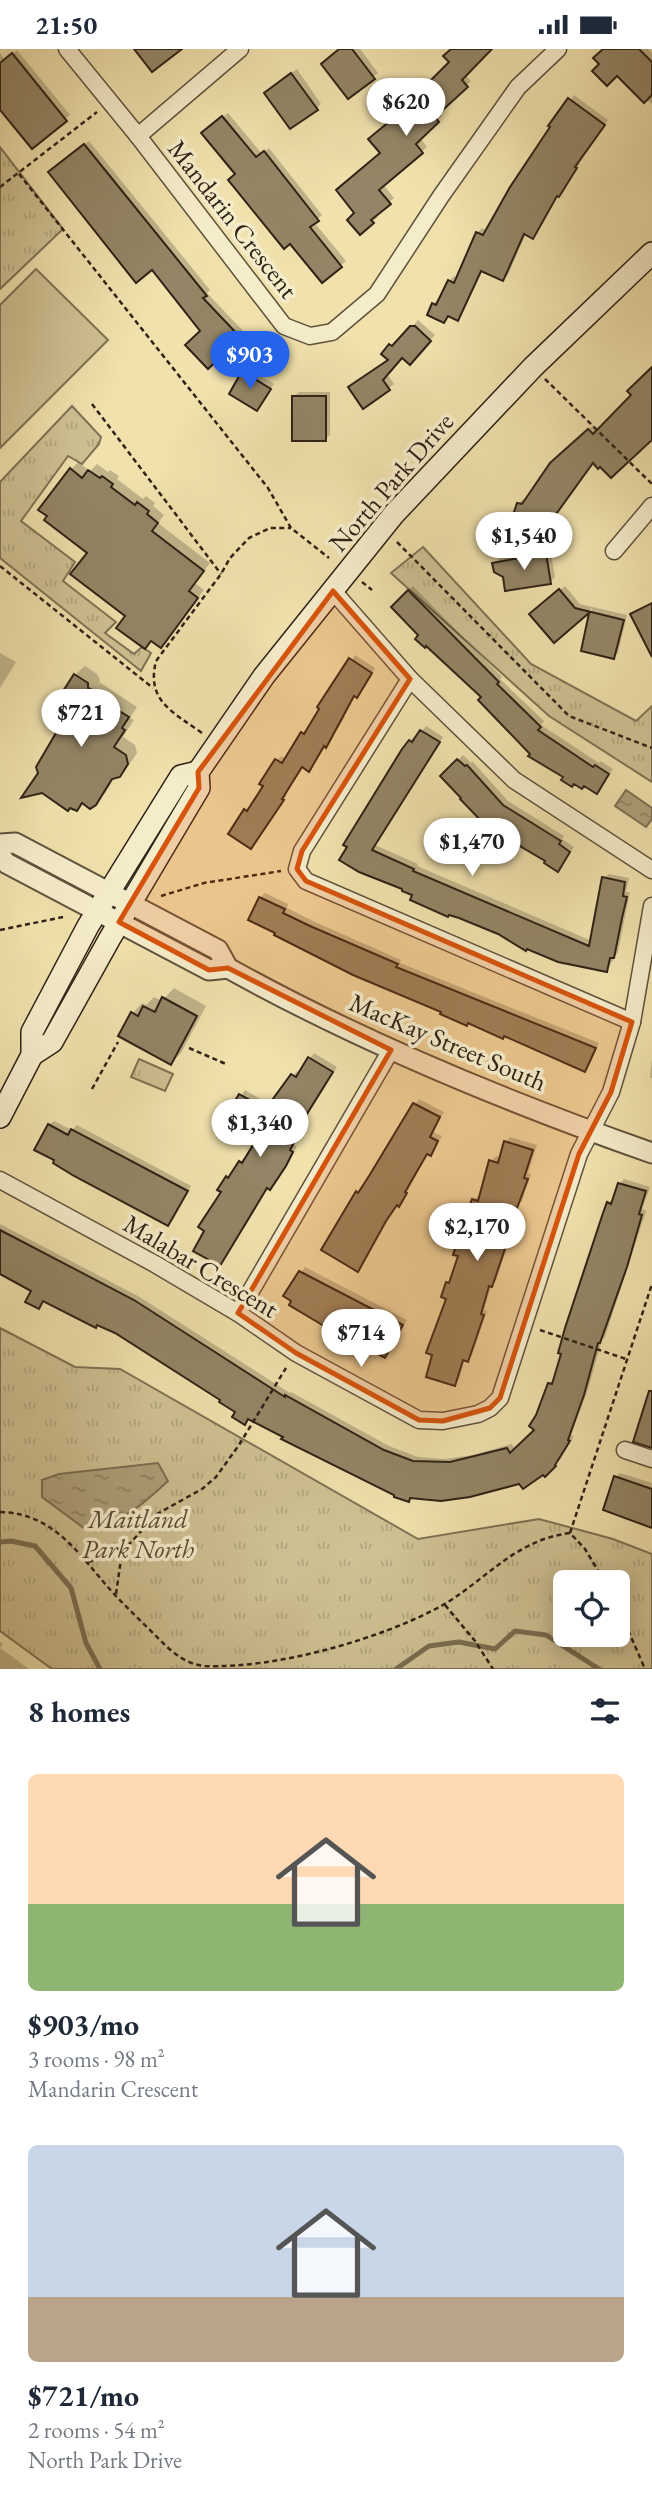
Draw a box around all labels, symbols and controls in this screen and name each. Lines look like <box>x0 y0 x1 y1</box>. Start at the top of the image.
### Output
text: 21:50 <box>35 8 97 42</box>
pin: $620 <box>365 78 447 138</box>
text: $620 <box>382 86 430 116</box>
street label: Mandarin Crescent <box>160 133 306 305</box>
pin: $903 <box>209 331 291 391</box>
text: $903 <box>226 339 274 369</box>
street label: North Park Drive <box>321 405 461 559</box>
pin: $1,540 <box>467 512 581 572</box>
text: $1,540 <box>492 520 556 550</box>
pin: $721 <box>40 689 122 749</box>
text: $721 <box>57 697 105 727</box>
pin: $1,470 <box>415 819 529 878</box>
text: $1,470 <box>440 826 504 856</box>
street label: MacKay Street South <box>344 985 552 1099</box>
pin: $1,340 <box>203 1099 317 1159</box>
text: $1,340 <box>228 1107 292 1137</box>
pin: $2,170 <box>420 1203 534 1263</box>
street label: Malabar Crescent <box>117 1206 285 1326</box>
text: $2,170 <box>445 1211 509 1241</box>
pin: $714 <box>320 1309 402 1369</box>
text: $714 <box>337 1317 385 1347</box>
park label: Maitland Park North <box>82 1502 194 1566</box>
map controls <box>553 1570 630 1647</box>
button: locate <box>553 1570 630 1647</box>
text: 8 homes <box>28 1692 130 1731</box>
icon: filters <box>586 1692 624 1730</box>
icon: home <box>263 1819 389 1945</box>
text: $903/mo <box>28 2005 139 2044</box>
text: 3 rooms · 98 m² <box>28 2044 165 2074</box>
text: Mandarin Crescent <box>28 2074 198 2104</box>
icon: home <box>263 2190 389 2316</box>
text: $721/mo <box>28 2376 139 2415</box>
text: 2 rooms · 54 m² <box>28 2415 165 2445</box>
text: North Park Drive <box>28 2445 182 2475</box>

